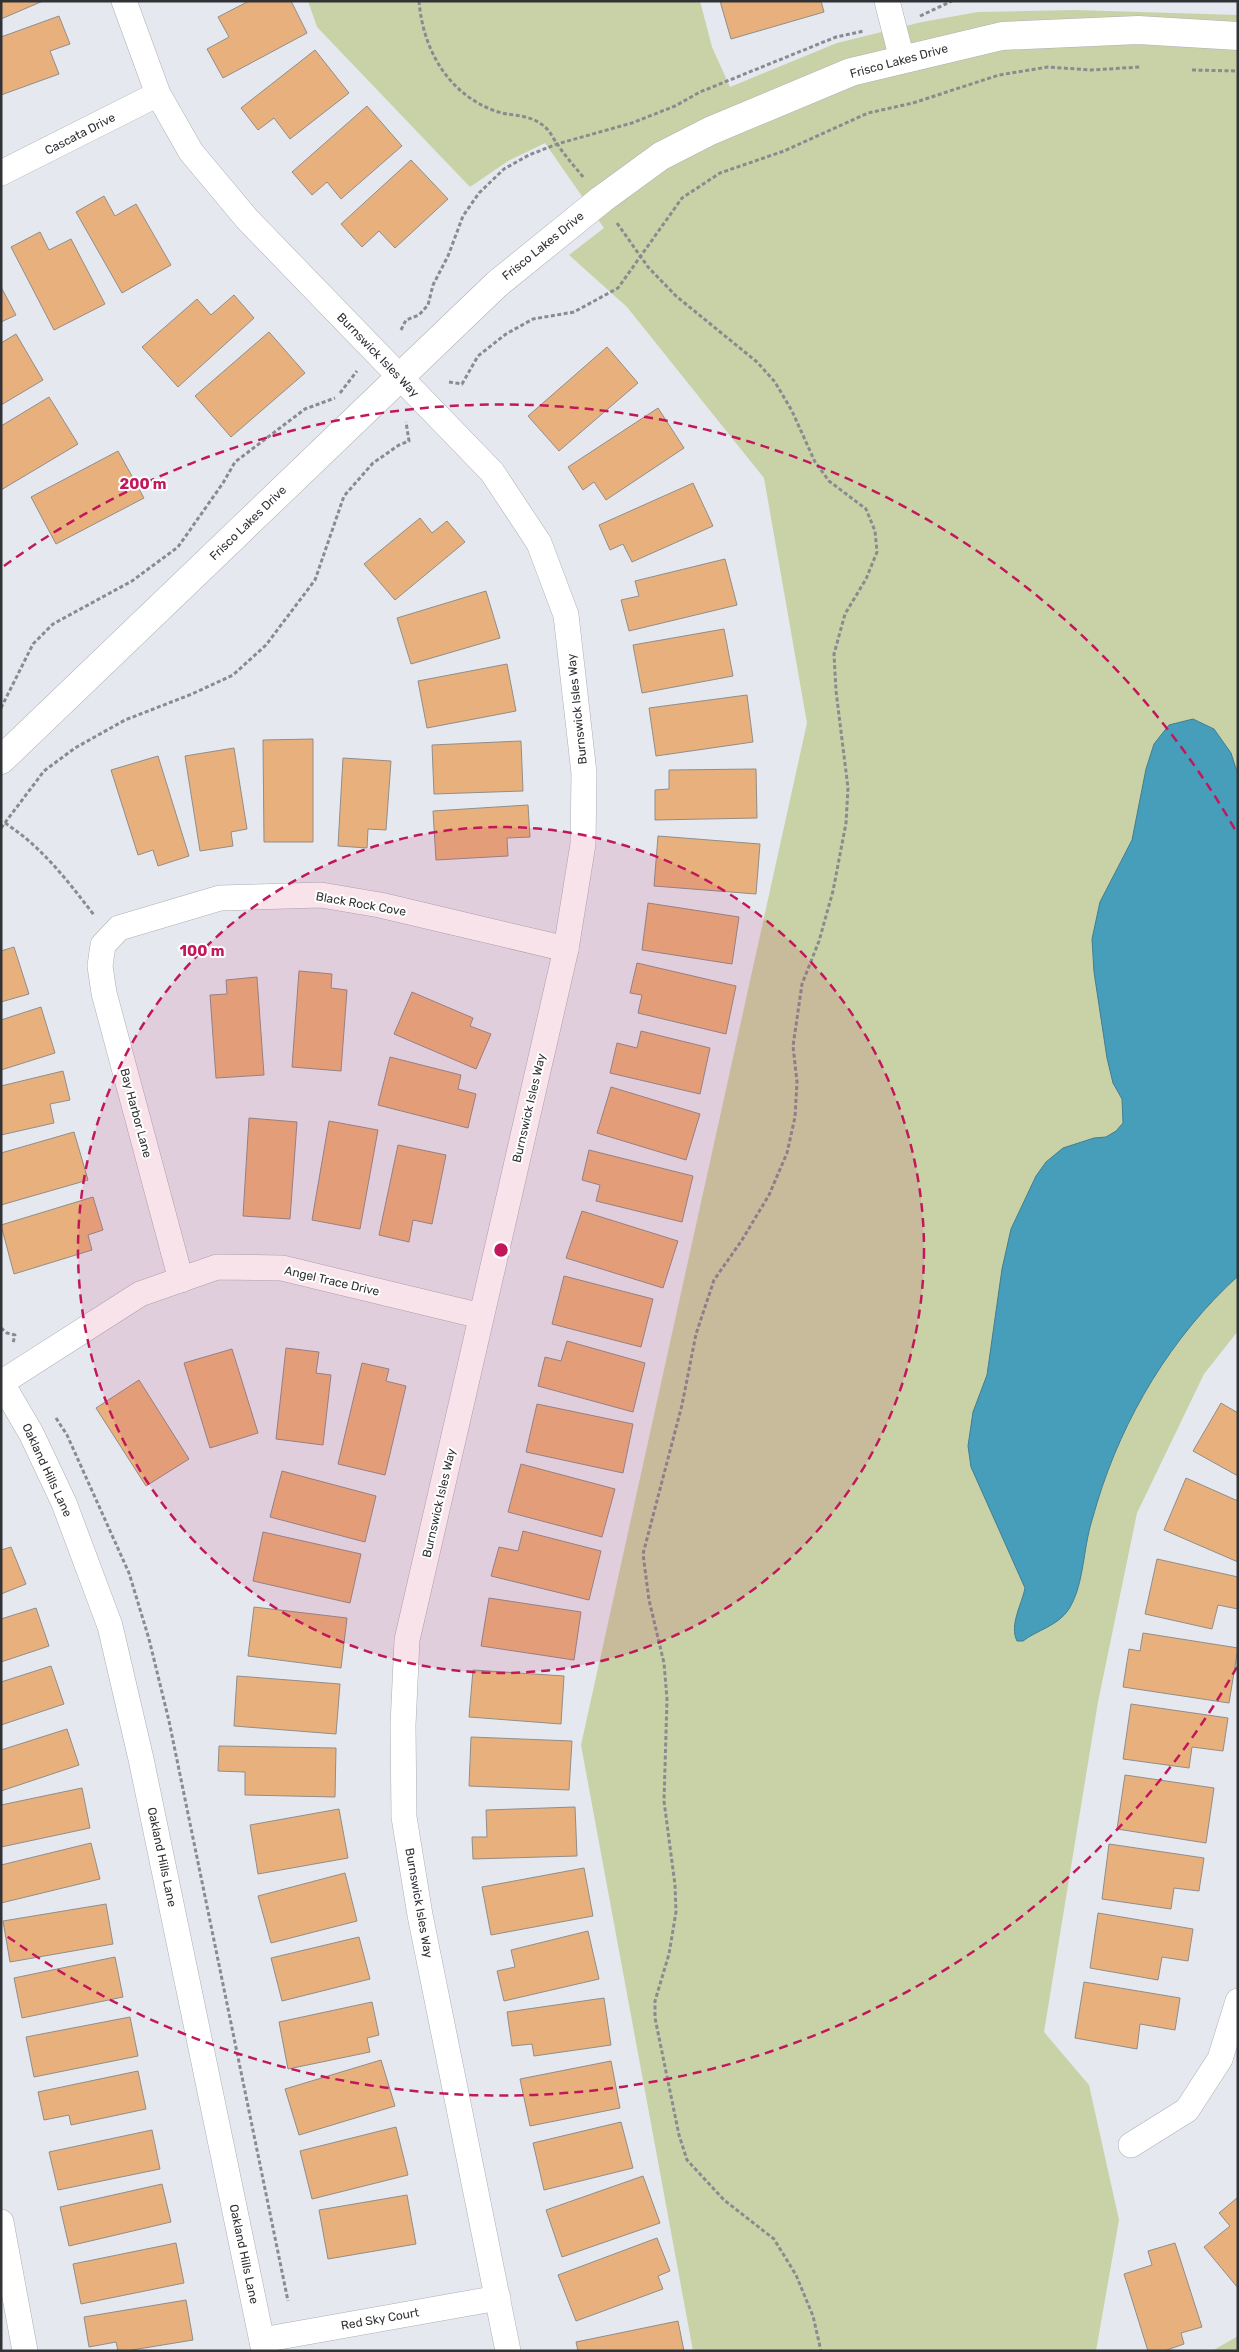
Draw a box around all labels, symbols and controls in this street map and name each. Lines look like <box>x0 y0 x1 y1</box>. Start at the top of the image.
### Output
street label: Frisco Lakes Drive <box>848 41 950 81</box>
street label: Cascata Drive <box>42 110 118 158</box>
street label: Frisco Lakes Drive <box>499 209 587 283</box>
street label: Burnswick Isles Way <box>334 310 422 400</box>
text: 200 m <box>119 475 167 493</box>
street label: Frisco Lakes Drive <box>207 483 289 563</box>
street label: Burnswick Isles Way <box>564 652 590 765</box>
street label: Black Rock Cove <box>315 889 407 919</box>
text: 100 m <box>180 942 224 960</box>
street label: Burnswick Isles Way <box>510 1052 548 1164</box>
street label: Bay Harbor Lane <box>117 1067 155 1160</box>
centre of rings <box>492 1241 510 1259</box>
street label: Angel Trace Drive <box>283 1263 381 1299</box>
street label: Oakland Hills Lane <box>19 1421 75 1519</box>
street label: Burnswick Isles Way <box>420 1447 458 1559</box>
street label: Oakland Hills Lane <box>145 1806 179 1908</box>
street label: Burnswick Isles Way <box>402 1847 436 1960</box>
street label: Oakland Hills Lane <box>227 2203 261 2305</box>
street label: Red Sky Court <box>340 2305 420 2333</box>

